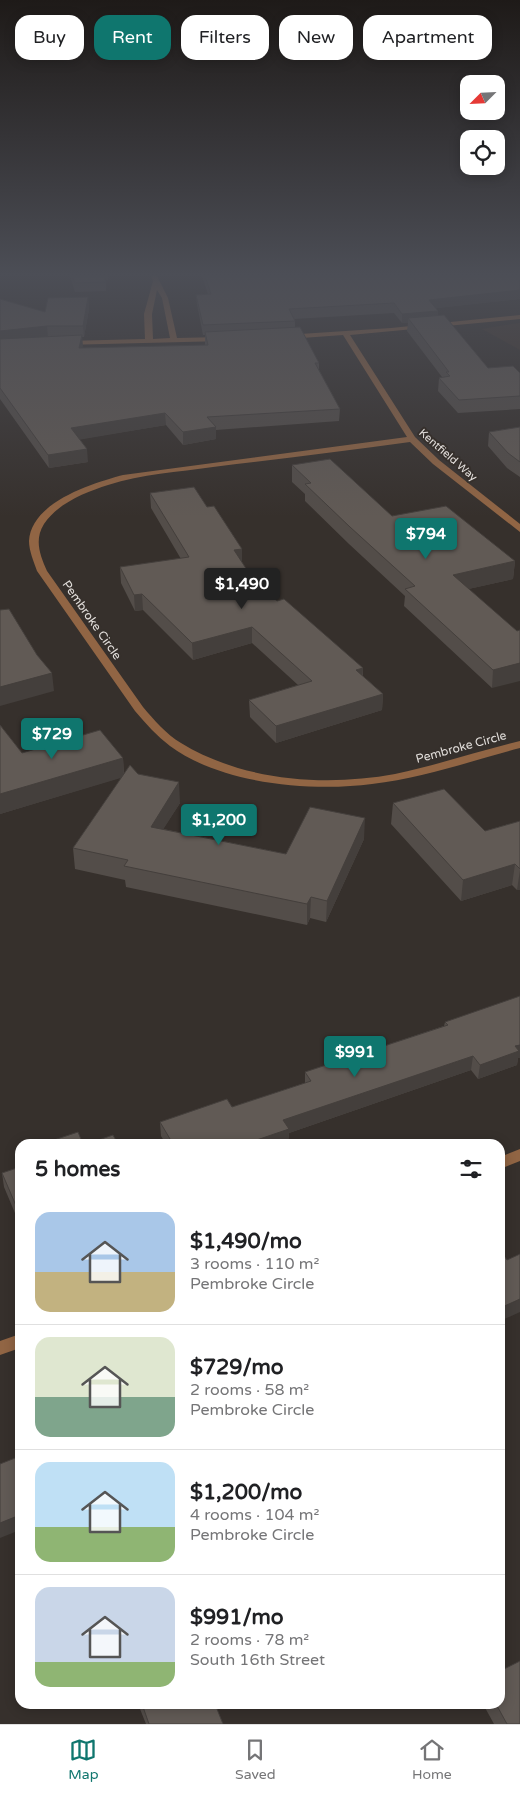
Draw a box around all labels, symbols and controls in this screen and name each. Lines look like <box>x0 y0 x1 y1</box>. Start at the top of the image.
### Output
chip: Buy <box>15 15 84 60</box>
chip: Rent <box>94 15 171 60</box>
chip: Filters <box>181 15 269 60</box>
chip: New <box>279 15 353 60</box>
chip: Apartment <box>363 15 492 60</box>
north arrow <box>460 75 505 120</box>
map controls <box>460 75 505 175</box>
button: locate <box>460 130 505 175</box>
street label: Kentfield Way <box>416 426 480 484</box>
pin: $794 <box>396 518 456 560</box>
text: $794 <box>406 524 446 544</box>
pin: $1,490 <box>201 568 283 610</box>
text: $1,490 <box>215 574 269 594</box>
street label: Pembroke Circle <box>60 578 125 662</box>
pin: $729 <box>22 718 82 760</box>
text: $729 <box>32 724 72 744</box>
street label: Pembroke Circle <box>414 728 508 766</box>
pin: $1,200 <box>178 804 260 846</box>
text: $1,200 <box>192 810 246 830</box>
pin: $991 <box>325 1036 385 1078</box>
text: $991 <box>335 1042 375 1062</box>
icon: filters <box>457 1155 485 1183</box>
text: 5 homes <box>35 1157 120 1182</box>
text: $1,490/mo <box>190 1229 302 1254</box>
icon: home <box>75 1232 135 1292</box>
text: 3 rooms · 110 m² <box>190 1254 319 1274</box>
text: Pembroke Circle <box>190 1274 314 1294</box>
text: $729/mo <box>190 1355 284 1380</box>
icon: home <box>75 1357 135 1417</box>
text: 2 rooms · 58 m² <box>190 1380 309 1400</box>
text: Pembroke Circle <box>190 1400 314 1420</box>
text: $1,200/mo <box>190 1480 302 1505</box>
icon: home <box>75 1482 135 1542</box>
text: 4 rooms · 104 m² <box>190 1505 319 1525</box>
text: Pembroke Circle <box>190 1525 314 1545</box>
text: $991/mo <box>190 1605 284 1630</box>
icon: home <box>75 1607 135 1667</box>
text: 2 rooms · 78 m² <box>190 1630 309 1650</box>
text: South 16th Street <box>190 1650 325 1670</box>
tab: Map <box>68 1736 99 1783</box>
tab: Saved <box>235 1736 276 1783</box>
tab: Home <box>412 1736 452 1783</box>

